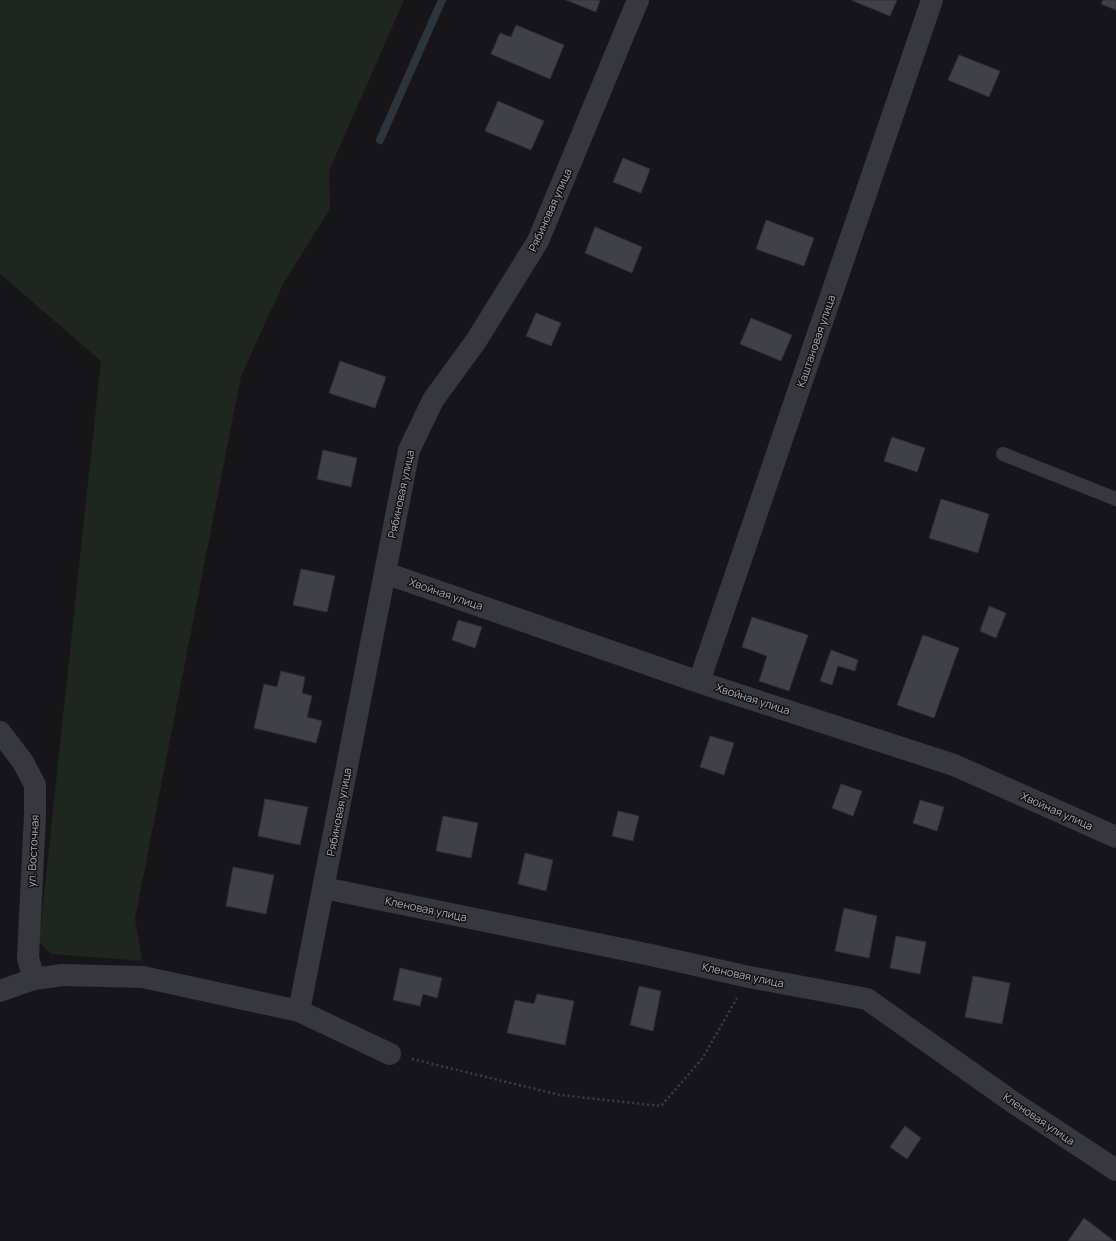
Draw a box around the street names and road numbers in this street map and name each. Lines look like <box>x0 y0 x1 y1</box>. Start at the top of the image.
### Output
street label: Рябиновая улица <box>524 166 575 254</box>
street label: Каштановая улица <box>793 293 838 389</box>
street label: Рябиновая улица <box>384 448 417 539</box>
street label: Хвойная улица <box>407 574 485 613</box>
street label: Хвойная улица <box>714 679 792 718</box>
street label: Рябиновая улица <box>323 766 354 857</box>
street label: Хвойная улица <box>1019 788 1096 833</box>
street label: ул. Восточная <box>23 814 42 888</box>
street label: Кленовая улица <box>384 893 468 924</box>
street label: Кленовая улица <box>701 959 785 990</box>
street label: Кленовая улица <box>1001 1089 1078 1148</box>

